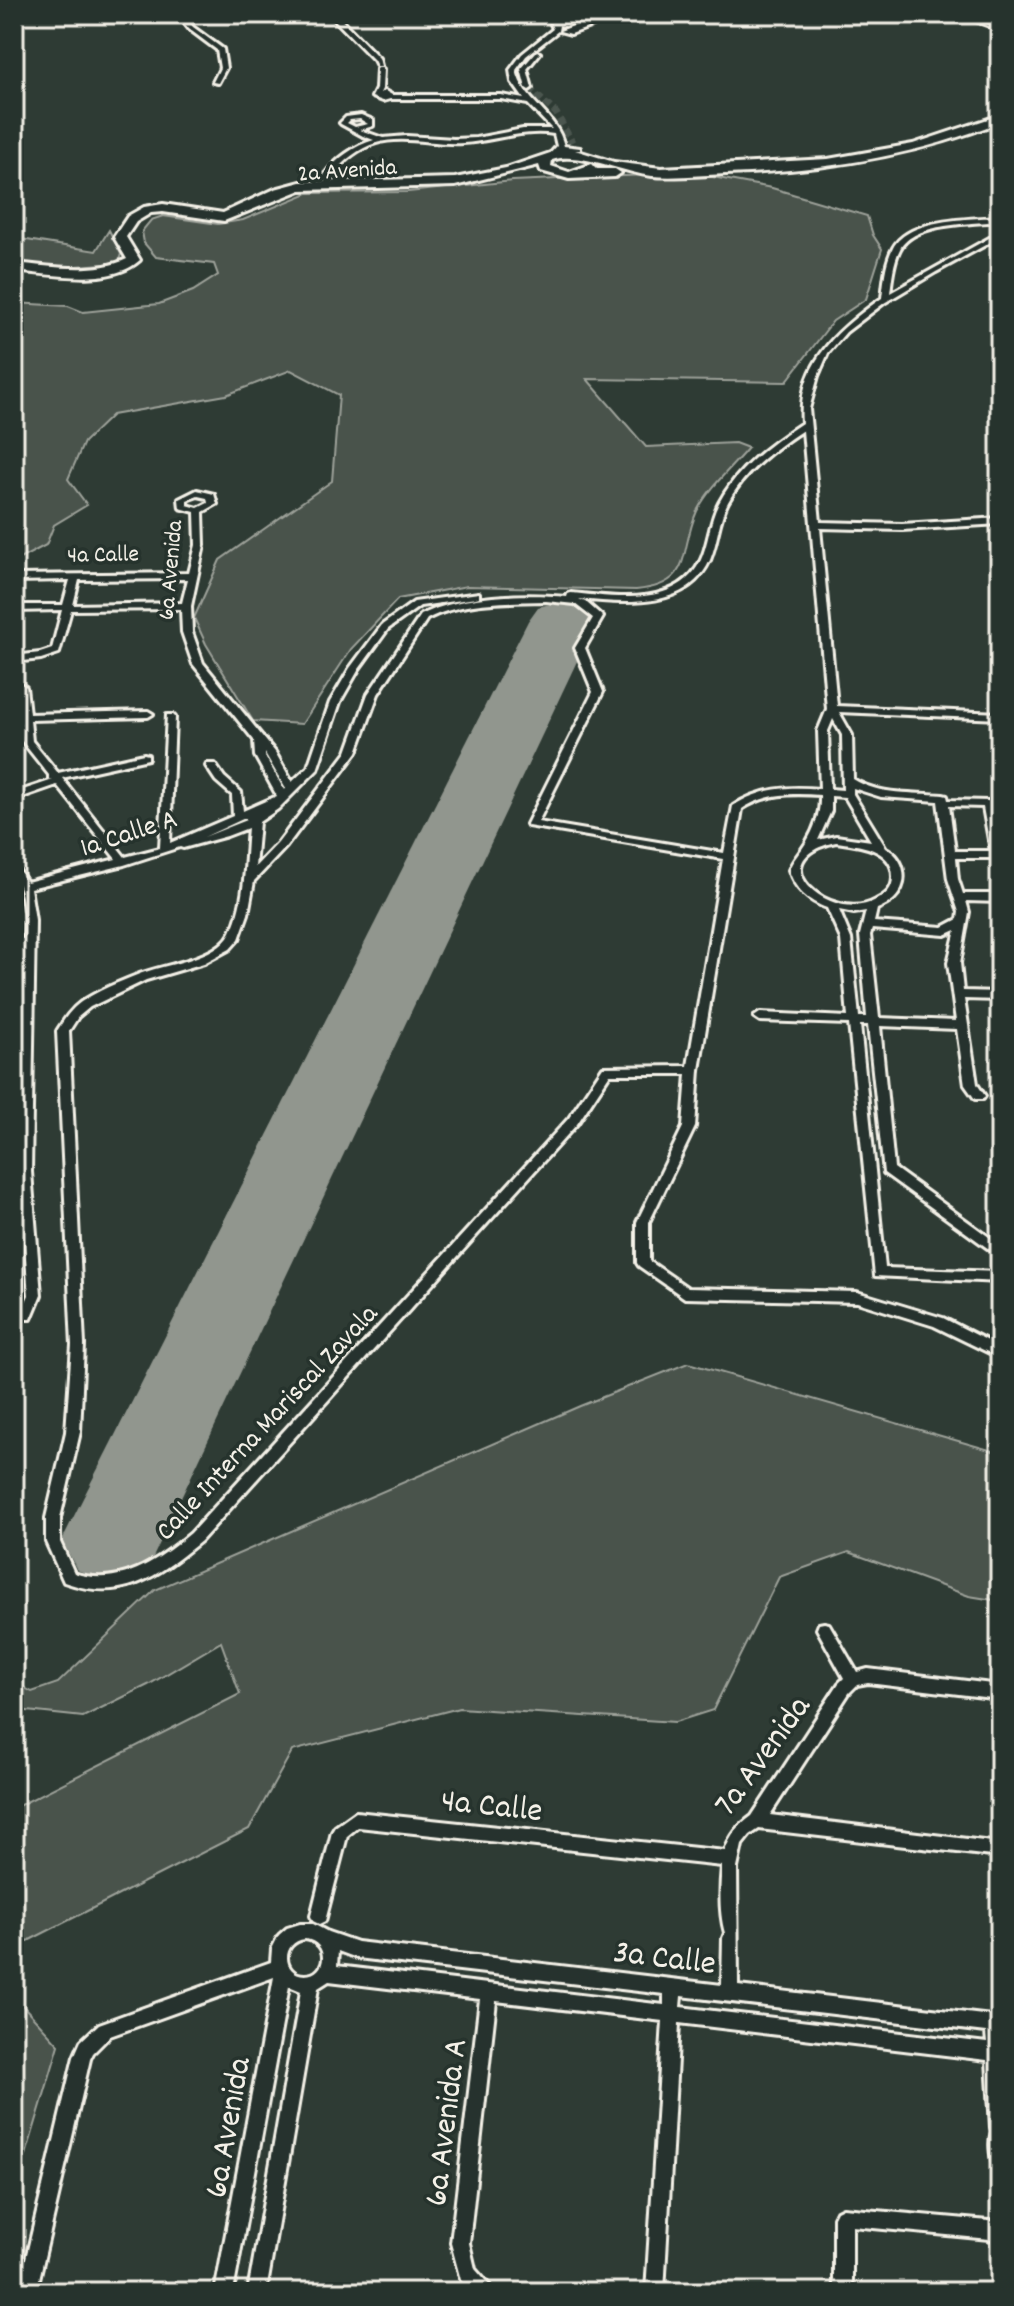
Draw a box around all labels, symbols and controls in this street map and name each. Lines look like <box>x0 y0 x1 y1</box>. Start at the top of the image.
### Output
street label: 2a Avenida <box>297 152 398 192</box>
street label: 6a Avenida <box>151 518 193 622</box>
street label: 4a Calle <box>67 538 139 574</box>
street label: 1a Calle A <box>76 801 183 870</box>
street label: Calle Interna Mariscal Zavala <box>148 1297 390 1552</box>
street label: 7a Avenida <box>704 1686 826 1828</box>
street label: 4a Calle <box>438 1779 545 1838</box>
street label: 3a Calle <box>610 1930 718 1991</box>
street label: 6a Avenida A <box>414 2036 483 2209</box>
street label: 6a Avenida <box>194 2053 267 2202</box>

